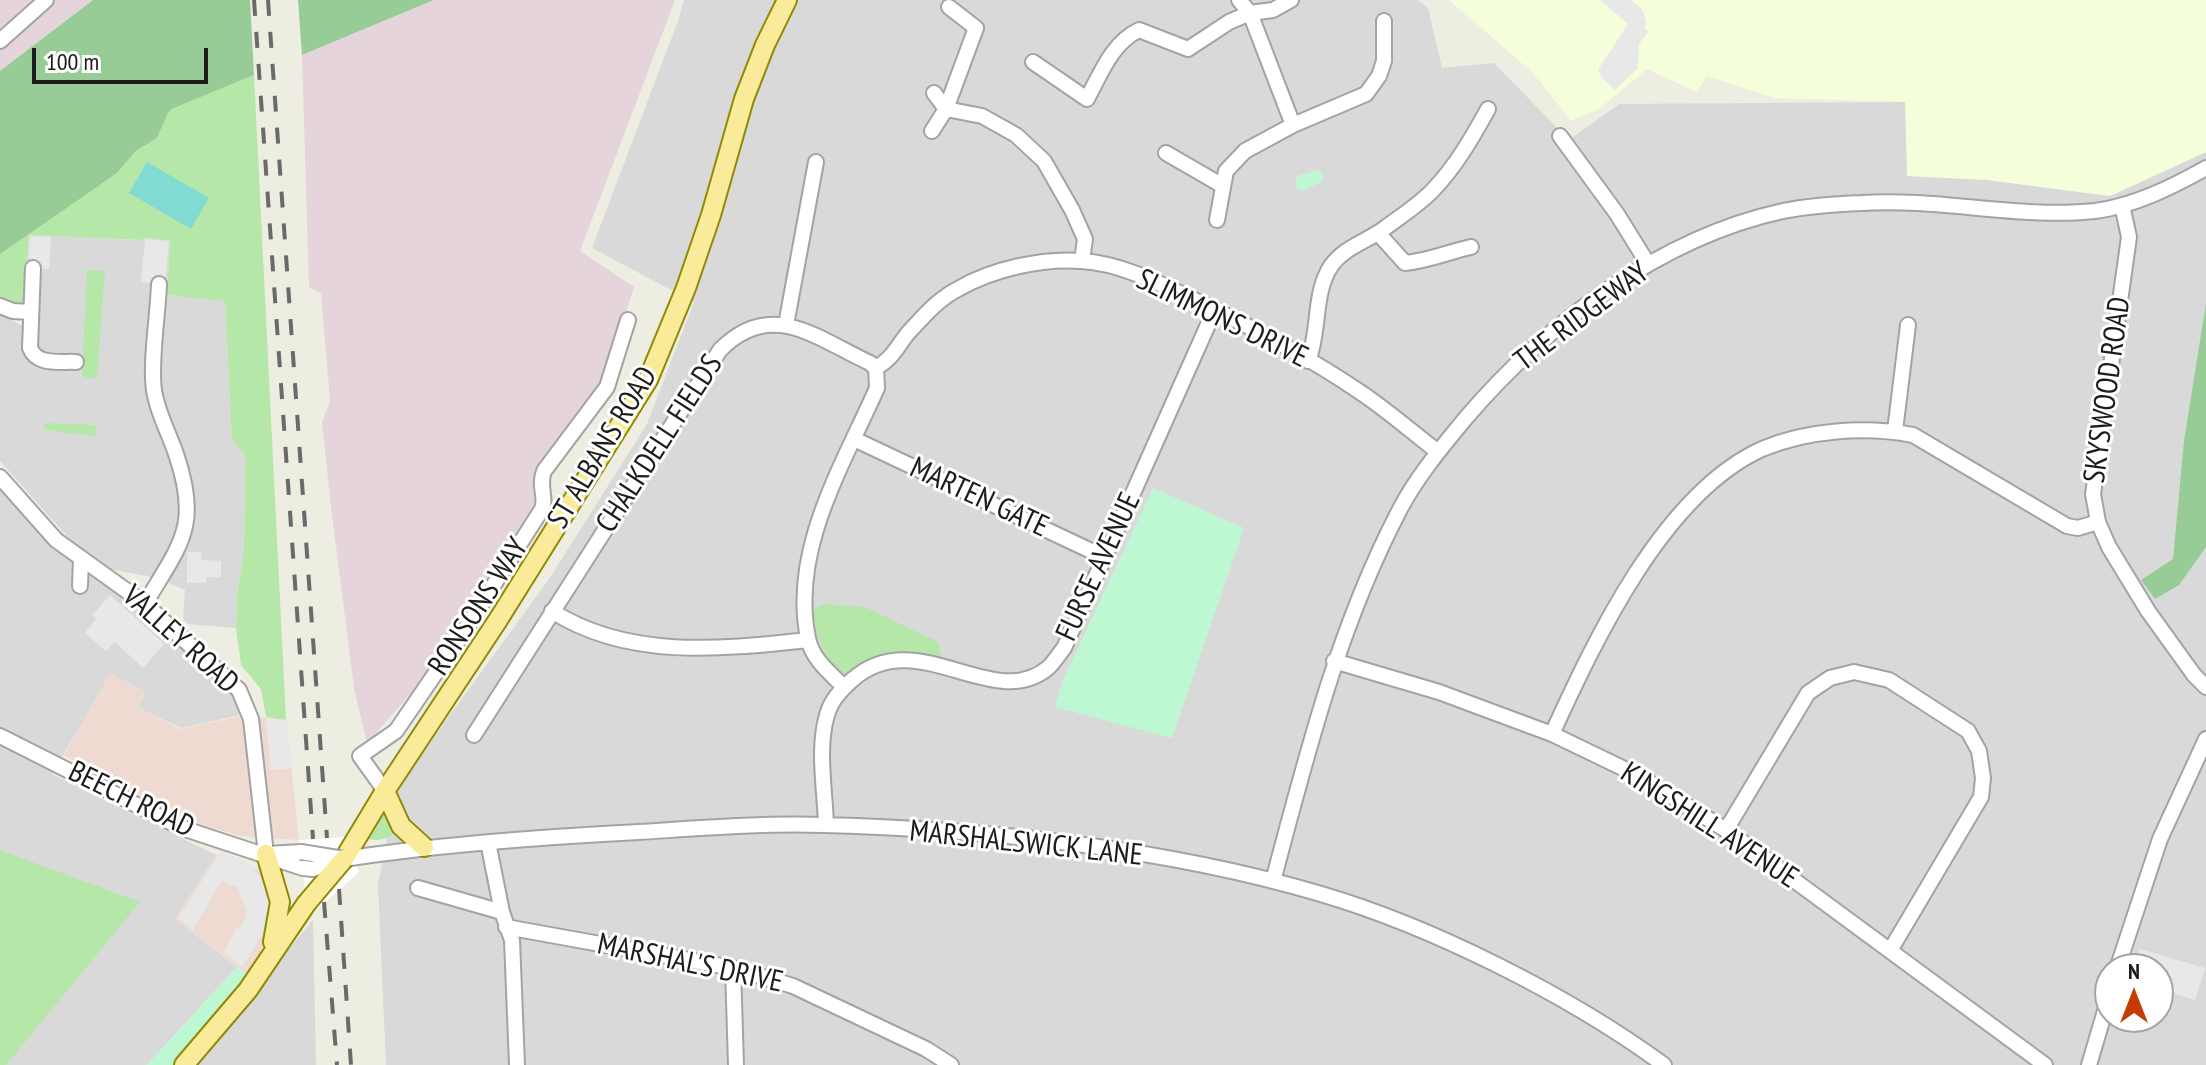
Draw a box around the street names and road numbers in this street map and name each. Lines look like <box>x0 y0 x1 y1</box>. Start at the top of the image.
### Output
street label: THE RIDGEWAY <box>1508 255 1656 379</box>
street label: SLIMMONS DRIVE <box>1130 262 1314 376</box>
street label: SKYSWOOD ROAD <box>2077 295 2139 485</box>
street label: CHALKDELL FIELDS <box>589 348 731 540</box>
street label: ST ALBANS ROAD <box>541 361 665 535</box>
street label: MARTEN GATE <box>904 450 1054 546</box>
street label: FURSE AVENUE <box>1049 487 1149 647</box>
street label: RONSONS WAY <box>421 532 537 682</box>
street label: VALLEY ROAD <box>114 578 246 702</box>
street label: BEECH ROAD <box>62 754 200 846</box>
street label: KINGSHILL AVENUE <box>1614 755 1804 897</box>
street label: MARSHALSWICK LANE <box>908 814 1144 874</box>
street label: MARSHAL'S DRIVE <box>594 927 786 1001</box>

